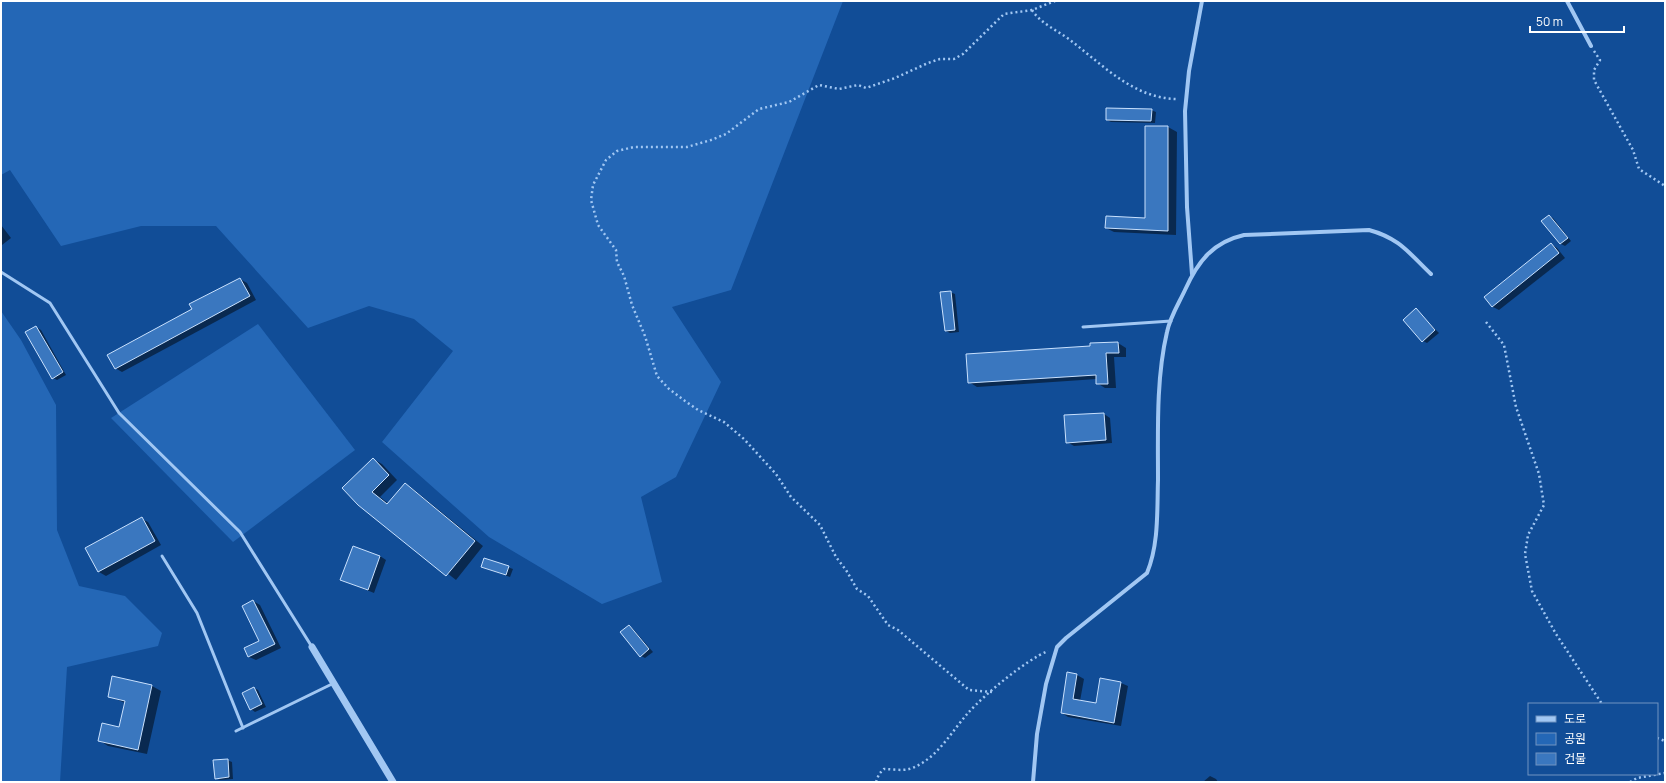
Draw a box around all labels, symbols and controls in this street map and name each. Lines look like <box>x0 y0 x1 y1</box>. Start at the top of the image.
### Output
scale bar <box>1530 8 1624 34</box>
text: 50 m <box>1536 13 1563 30</box>
legend <box>1528 703 1658 775</box>
text: 도로 <box>1564 710 1586 727</box>
text: 공원 <box>1564 730 1586 747</box>
text: 건물 <box>1564 750 1586 767</box>

